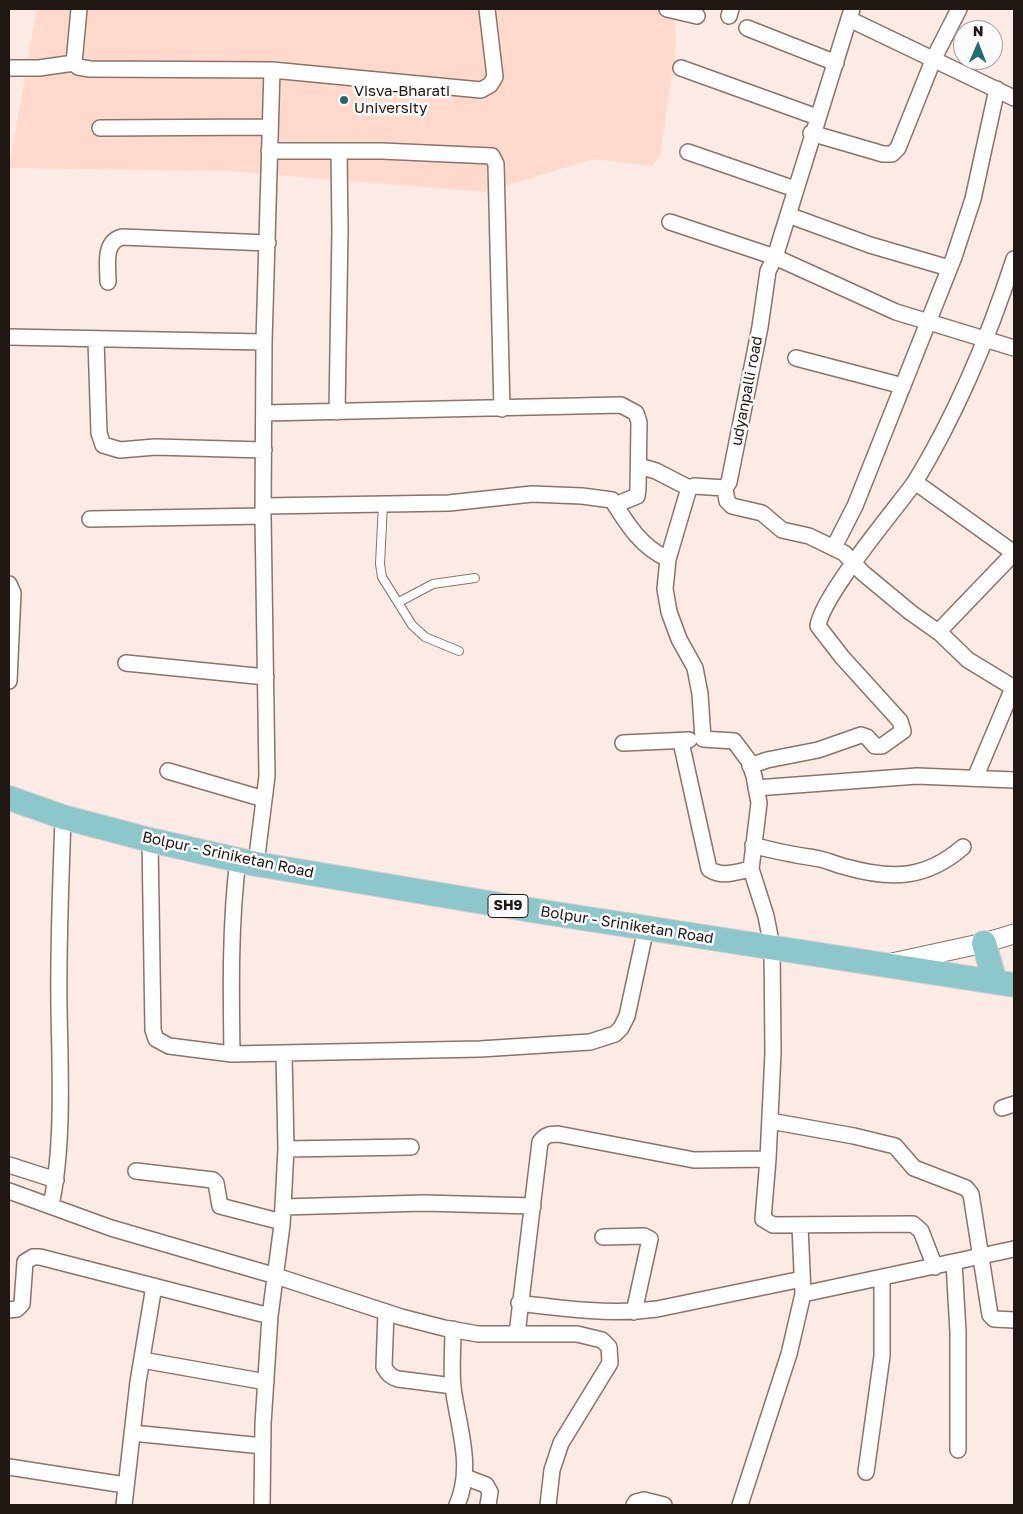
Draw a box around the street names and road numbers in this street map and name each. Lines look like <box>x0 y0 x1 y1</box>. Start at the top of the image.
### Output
street label: udyanpalli road <box>728 335 766 447</box>
street label: Bolpur - Sriniketan Road <box>141 828 315 882</box>
road number: SH9 <box>488 894 528 918</box>
street label: Bolpur - Sriniketan Road <box>539 902 715 948</box>

